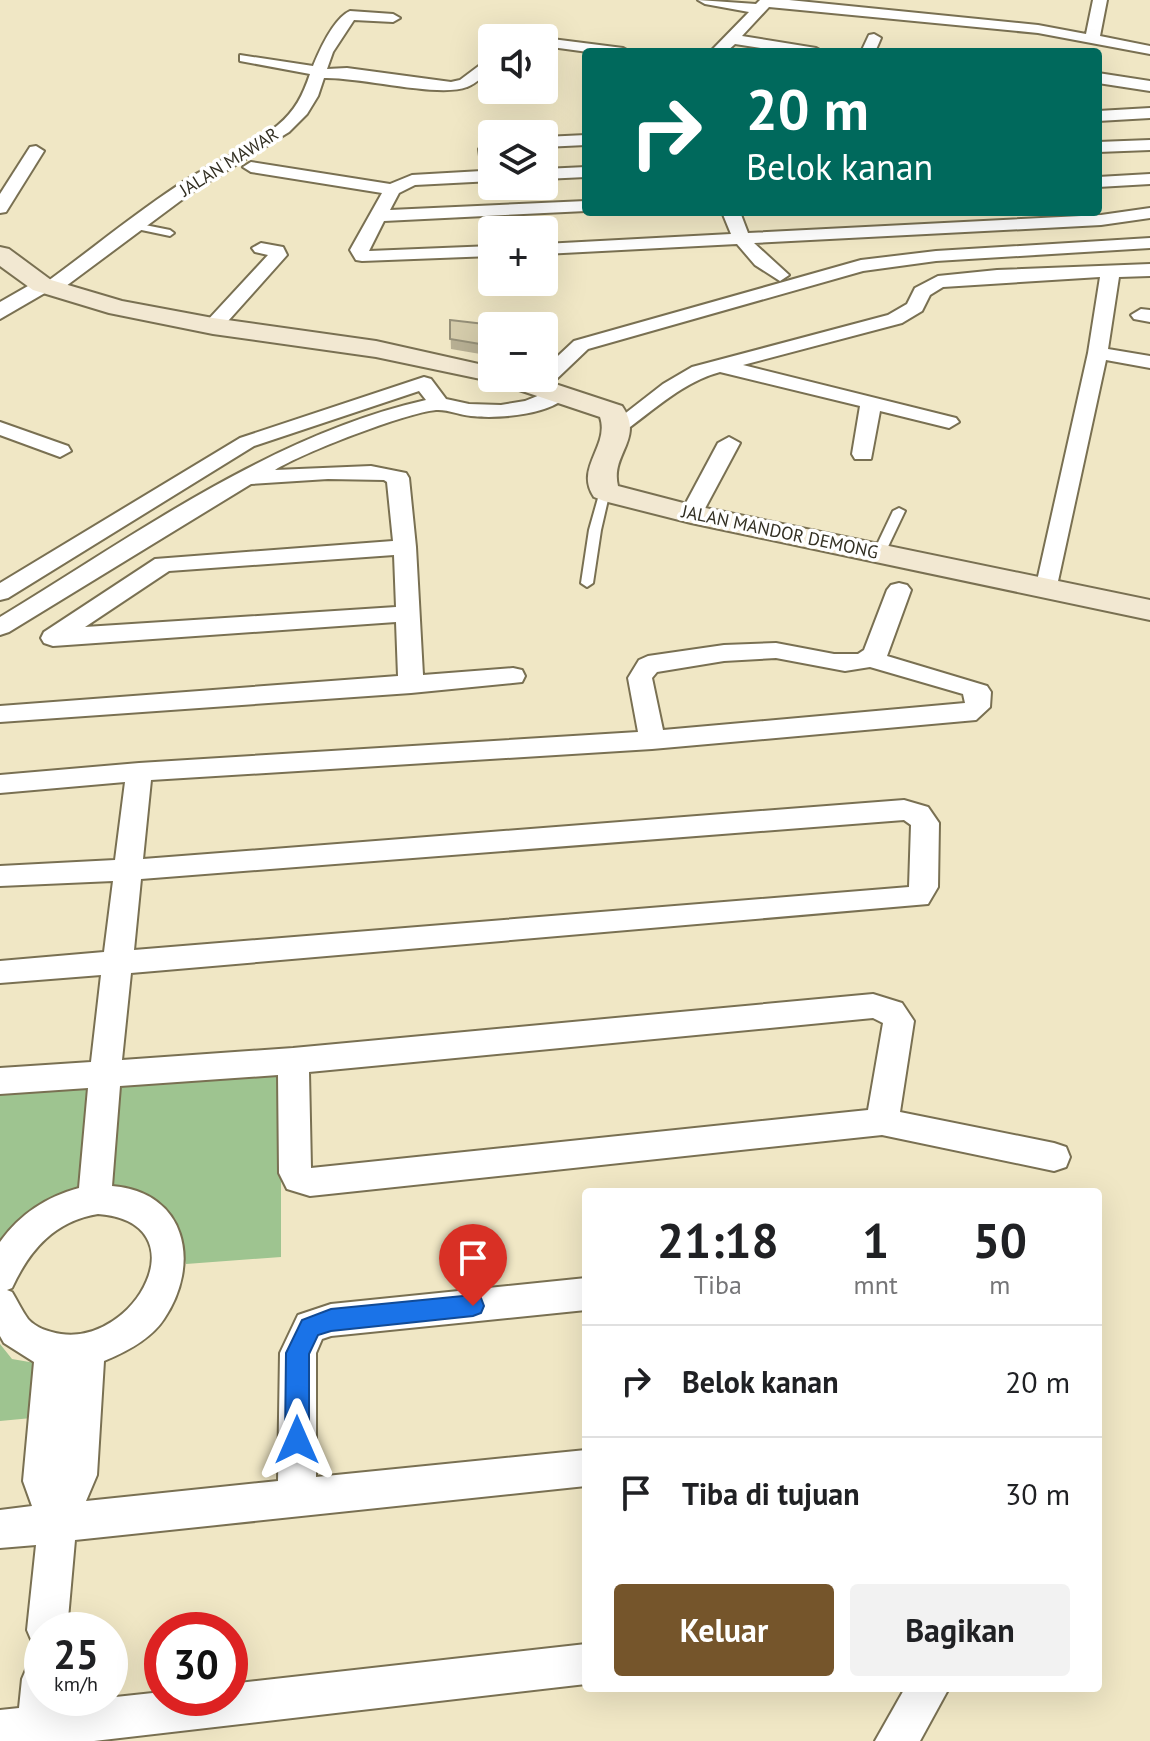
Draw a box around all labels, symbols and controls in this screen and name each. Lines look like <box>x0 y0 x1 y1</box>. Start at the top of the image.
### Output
map controls <box>478 24 558 392</box>
button: sound <box>478 24 558 104</box>
text: 20 m <box>746 73 869 145</box>
icon: right <box>614 80 718 184</box>
button: layers <box>478 120 558 200</box>
street label: JALAN MAWAR <box>174 122 283 202</box>
text: Belok kanan <box>746 143 933 190</box>
button: + <box>478 216 558 296</box>
button: − <box>478 312 558 392</box>
street label: JALAN MANDOR DEMONG <box>679 499 880 564</box>
text: 21:18 <box>657 1209 779 1271</box>
text: 1 <box>862 1209 889 1271</box>
text: 50 <box>973 1209 1027 1271</box>
pin <box>439 1224 507 1306</box>
icon: arrive <box>451 1236 495 1280</box>
text: Tiba <box>694 1268 742 1301</box>
text: mnt <box>854 1268 898 1301</box>
text: m <box>989 1268 1010 1301</box>
icon: right <box>614 1359 658 1403</box>
text: Belok kanan <box>682 1362 839 1401</box>
text: 20 m <box>1005 1362 1070 1401</box>
position arrow <box>255 1398 339 1482</box>
icon: arrive <box>614 1471 658 1515</box>
text: Tiba di tujuan <box>682 1474 860 1513</box>
text: 30 m <box>1005 1474 1070 1513</box>
button: Keluar <box>614 1584 834 1676</box>
button: Bagikan <box>850 1584 1070 1676</box>
speed limit sign: 30 <box>144 1612 248 1716</box>
text: 25 <box>53 1628 99 1680</box>
text: km/h <box>54 1671 98 1697</box>

